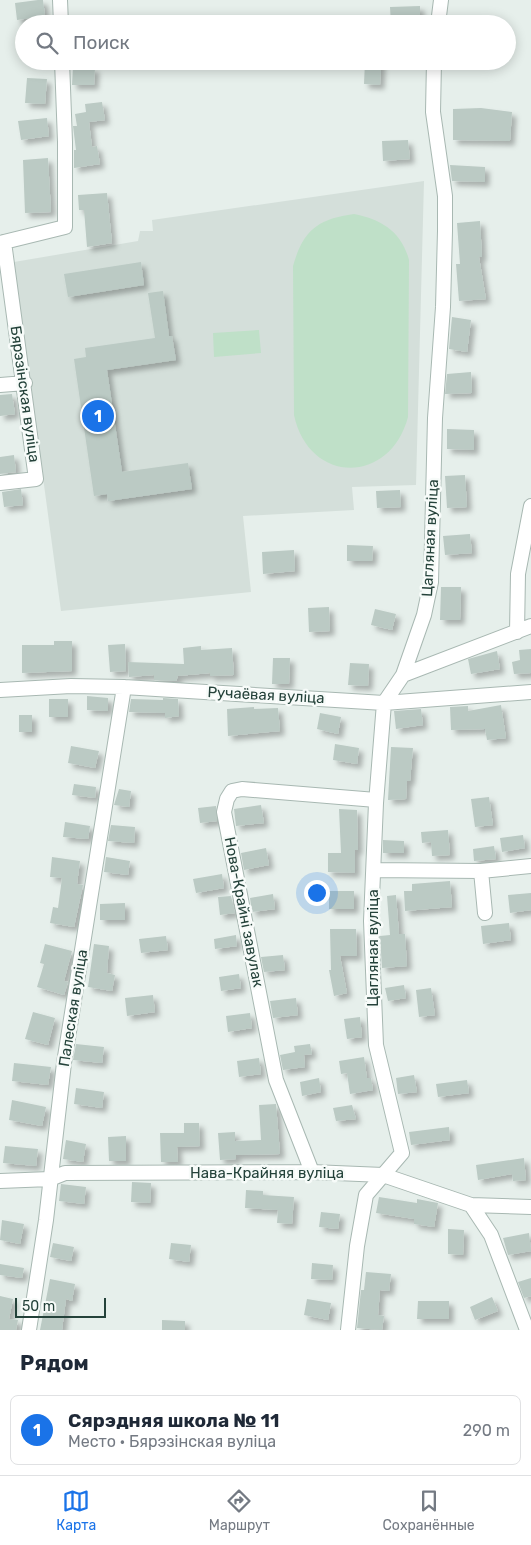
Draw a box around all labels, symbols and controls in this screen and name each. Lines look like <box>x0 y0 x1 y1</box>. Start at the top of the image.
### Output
search box <box>15 15 516 70</box>
icon: search <box>33 29 61 57</box>
text: Поиск <box>73 31 130 54</box>
street label: Бярэзінская вуліца <box>6 324 44 464</box>
pin: 1 <box>82 397 114 435</box>
street label: Цагляная вуліца <box>418 479 442 597</box>
street label: Ручаёвая вуліца <box>207 683 325 707</box>
street label: Нова-Крайні завулак <box>221 835 267 989</box>
your location <box>304 880 330 906</box>
street label: Цагляная вуліца <box>364 889 382 1007</box>
street label: Палеская вуліца <box>55 948 91 1068</box>
street label: Нава-Крайняя вуліца <box>190 1164 344 1182</box>
scale bar <box>15 1295 106 1318</box>
text: 50 m <box>22 1298 55 1315</box>
text: Рядом <box>20 1350 89 1375</box>
text: Сярэдняя школа № 11 <box>68 1409 279 1432</box>
text: 1 <box>33 1421 41 1440</box>
text: 290 m <box>463 1421 510 1440</box>
text: Место · Бярэзінская вуліца <box>68 1432 276 1451</box>
tab: Карта <box>56 1487 96 1534</box>
tab: Маршрут <box>209 1487 270 1534</box>
tab: Сохранённые <box>383 1487 475 1534</box>

